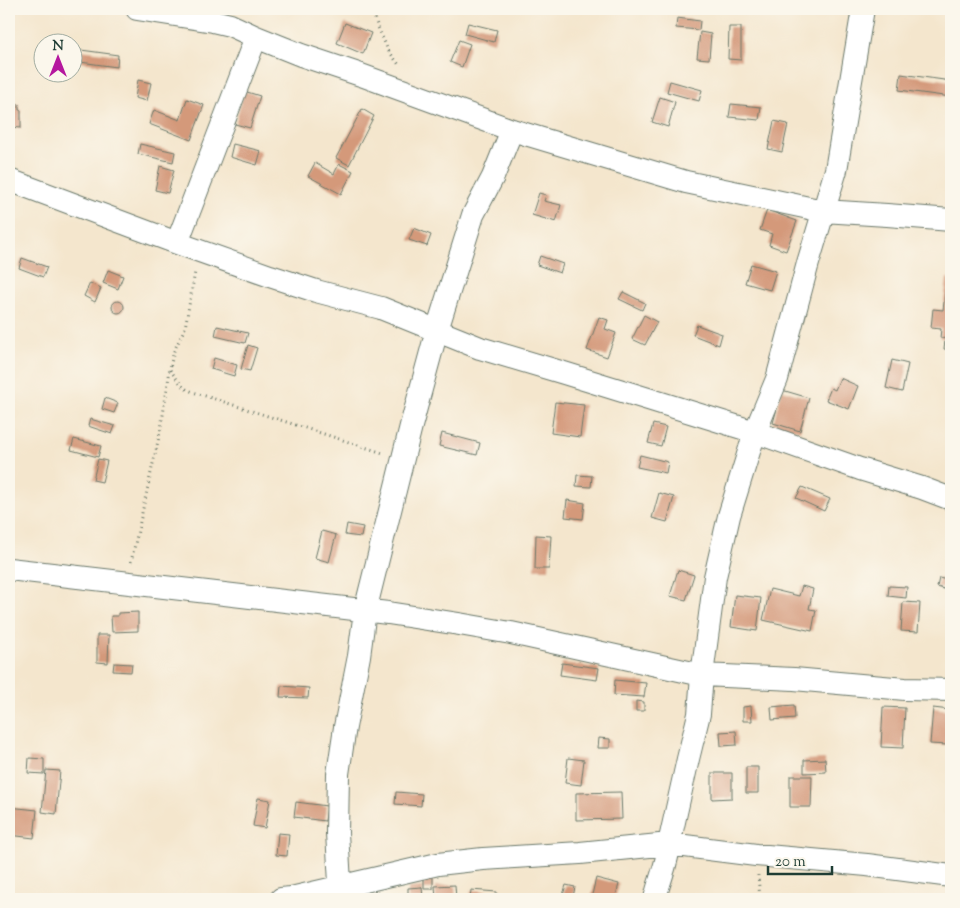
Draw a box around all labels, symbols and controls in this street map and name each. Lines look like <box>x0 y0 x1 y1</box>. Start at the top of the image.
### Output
north arrow <box>32 32 82 82</box>
text: N <box>52 37 64 57</box>
scale bar <box>768 843 831 875</box>
text: 20 m <box>775 852 806 873</box>

